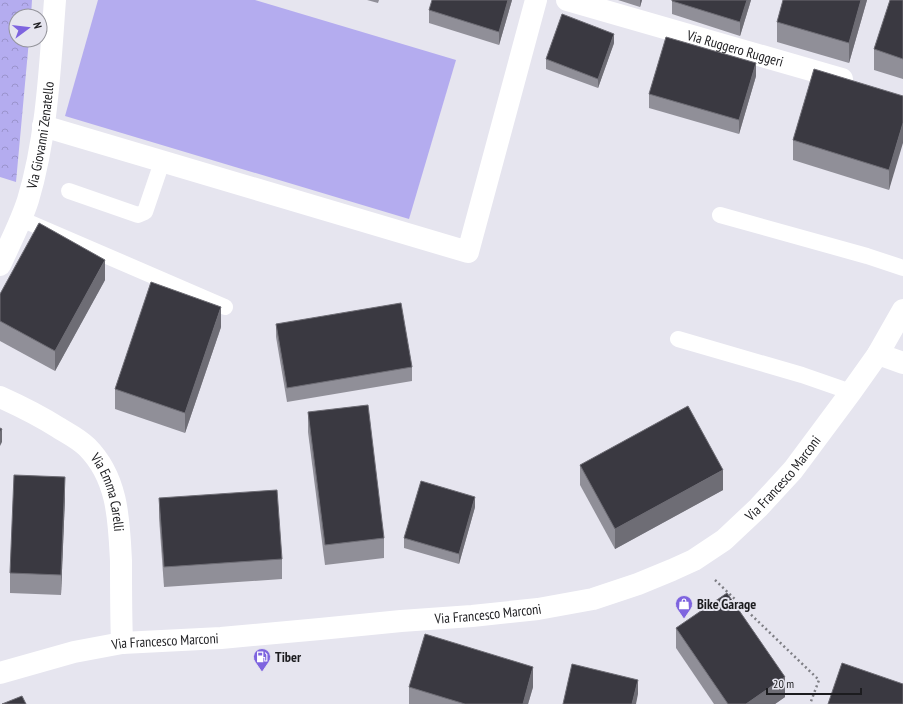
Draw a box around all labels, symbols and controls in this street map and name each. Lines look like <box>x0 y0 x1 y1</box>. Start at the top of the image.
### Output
north arrow <box>8 8 48 48</box>
text: N <box>30 21 45 30</box>
street label: Via Ruggero Ruggeri <box>684 26 785 71</box>
street label: Via Giovanni Zenatello <box>22 81 58 192</box>
street label: Via Francesco Marconi <box>740 432 824 525</box>
street label: Via Emma Carelli <box>86 449 128 532</box>
shop icon: Bike Garage <box>674 594 694 619</box>
place label: Bike Garage <box>697 595 756 613</box>
street label: Via Francesco Marconi <box>433 600 543 628</box>
street label: Via Francesco Marconi <box>109 629 219 654</box>
fuel station icon: Tiber <box>252 647 272 672</box>
place label: Tiber <box>275 648 302 666</box>
scale bar <box>767 670 861 696</box>
text: 20 m <box>773 676 794 691</box>

